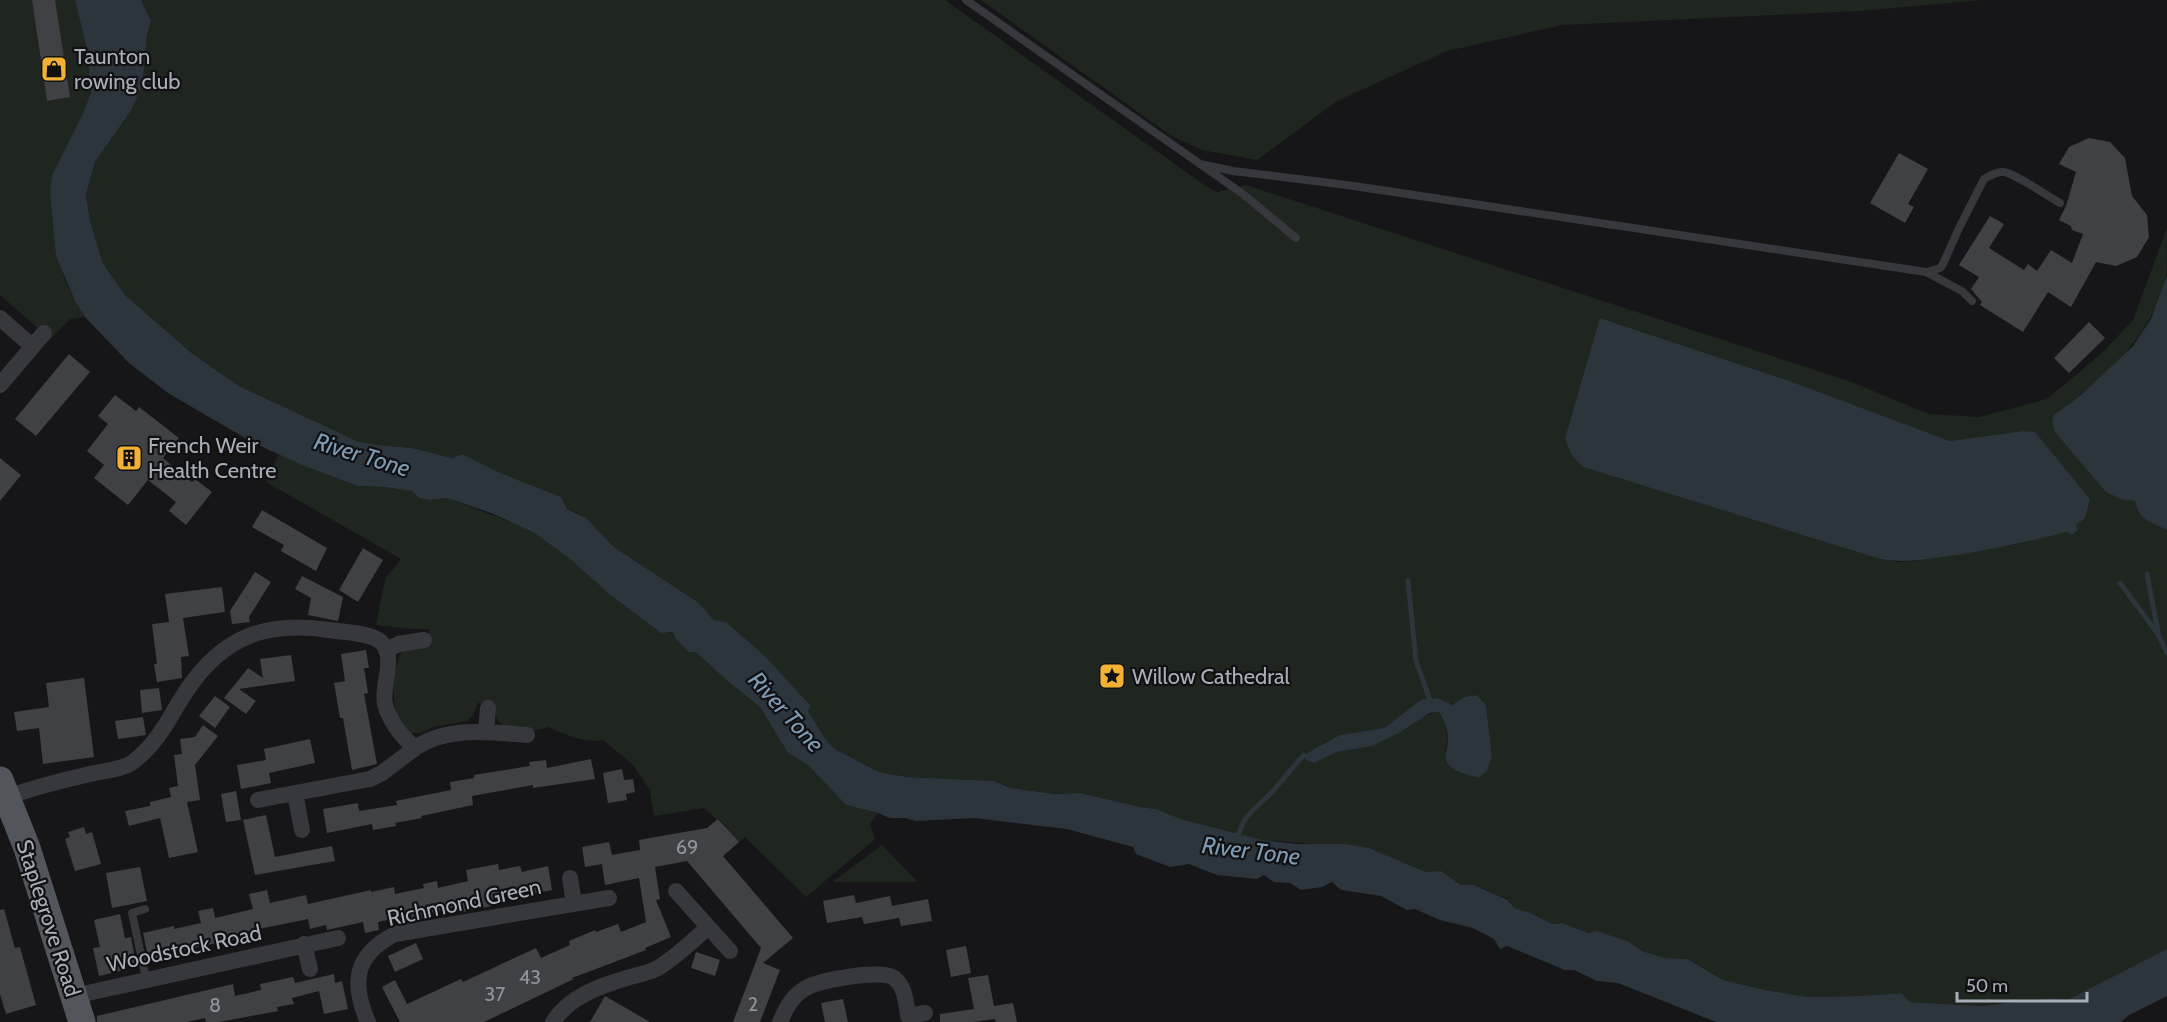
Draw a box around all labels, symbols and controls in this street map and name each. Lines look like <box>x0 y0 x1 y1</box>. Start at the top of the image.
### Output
place label: Taunton rowing club <box>74 43 180 95</box>
shop icon: Taunton rowing club <box>39 54 69 84</box>
water label: River Tone <box>311 426 414 483</box>
place label: French Weir Health Centre <box>148 432 276 484</box>
building icon: French Weir Health Centre <box>114 443 144 473</box>
place icon: Willow Cathedral <box>1097 661 1127 691</box>
place label: Willow Cathedral <box>1132 663 1291 690</box>
water label: River Tone <box>743 665 830 758</box>
water label: River Tone <box>1200 830 1302 871</box>
house number: 69 <box>676 835 698 859</box>
street label: Staplegrove Road <box>10 836 87 1000</box>
street label: Richmond Green <box>385 873 544 932</box>
street label: Woodstock Road <box>104 919 264 978</box>
house number: 43 <box>519 965 541 989</box>
scale bar <box>1957 965 2088 1003</box>
text: 50 m <box>1966 975 2008 997</box>
house number: 37 <box>485 982 505 1006</box>
house number: 2 <box>748 992 758 1016</box>
house number: 8 <box>209 993 221 1017</box>

